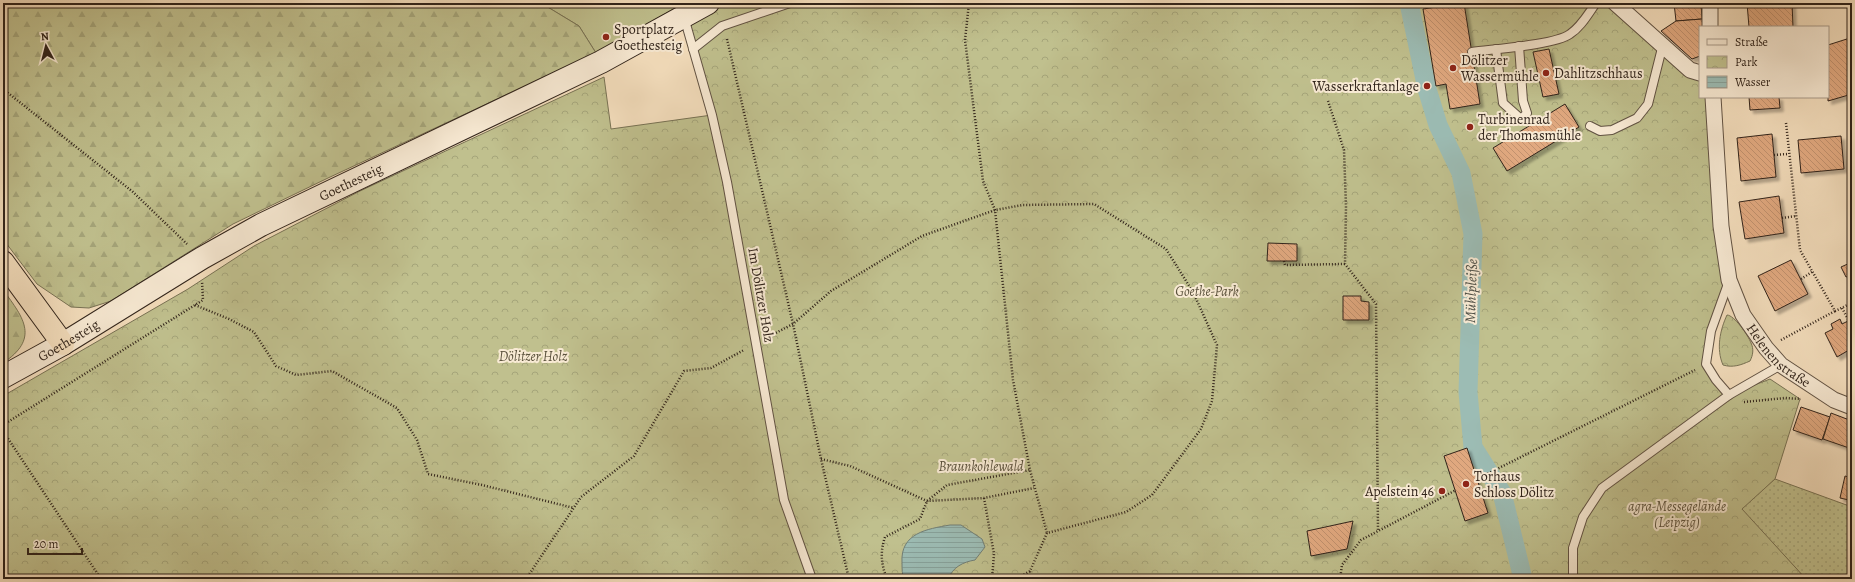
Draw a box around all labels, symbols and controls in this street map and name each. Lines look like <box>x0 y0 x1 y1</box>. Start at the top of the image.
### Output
place label: Sportplatz Goethesteig <box>614 20 682 55</box>
north arrow <box>26 26 66 66</box>
legend <box>1699 26 1829 98</box>
text: N <box>40 29 50 45</box>
marker: Sportplatz Goethesteig <box>601 32 611 42</box>
text: Straße <box>1735 34 1768 50</box>
place label: Dölitzer Wassermühle <box>1460 51 1539 86</box>
text: Park <box>1735 54 1758 70</box>
marker: Dölitzer Wassermühle <box>1448 63 1458 73</box>
place label: Dahlitzschhaus <box>1554 64 1643 83</box>
marker: Dahlitzschhaus <box>1541 68 1551 78</box>
text: Wasser <box>1734 74 1771 90</box>
place label: Wasserkraftanlage <box>1311 77 1419 96</box>
marker: Wasserkraftanlage <box>1422 81 1432 91</box>
place label: Turbinenrad der Thomasmühle <box>1478 110 1581 145</box>
marker: Turbinenrad der Thomasmühle <box>1465 122 1475 132</box>
street label: Goethesteig <box>316 159 386 205</box>
street label: Im Dölitzer Holz <box>743 246 779 344</box>
water label: Mühlpleiße <box>1460 258 1482 323</box>
park label: Goethe-Park <box>1175 282 1239 301</box>
street label: Goethesteig <box>34 315 103 366</box>
street label: Helenenstraße <box>1742 320 1814 392</box>
park label: Dölitzer Holz <box>499 347 568 366</box>
park label: Braunkohlewald <box>938 457 1024 476</box>
place label: Torhaus Schloss Dölitz <box>1474 467 1554 502</box>
marker: Torhaus Schloss Dölitz <box>1461 479 1471 489</box>
place label: Apelstein 46 <box>1364 482 1434 501</box>
marker: Apelstein 46 <box>1437 486 1447 496</box>
park label: agra-Messegelände (Leipzig) <box>1628 497 1726 532</box>
scale bar <box>28 530 82 556</box>
text: 20 m <box>34 536 58 552</box>

